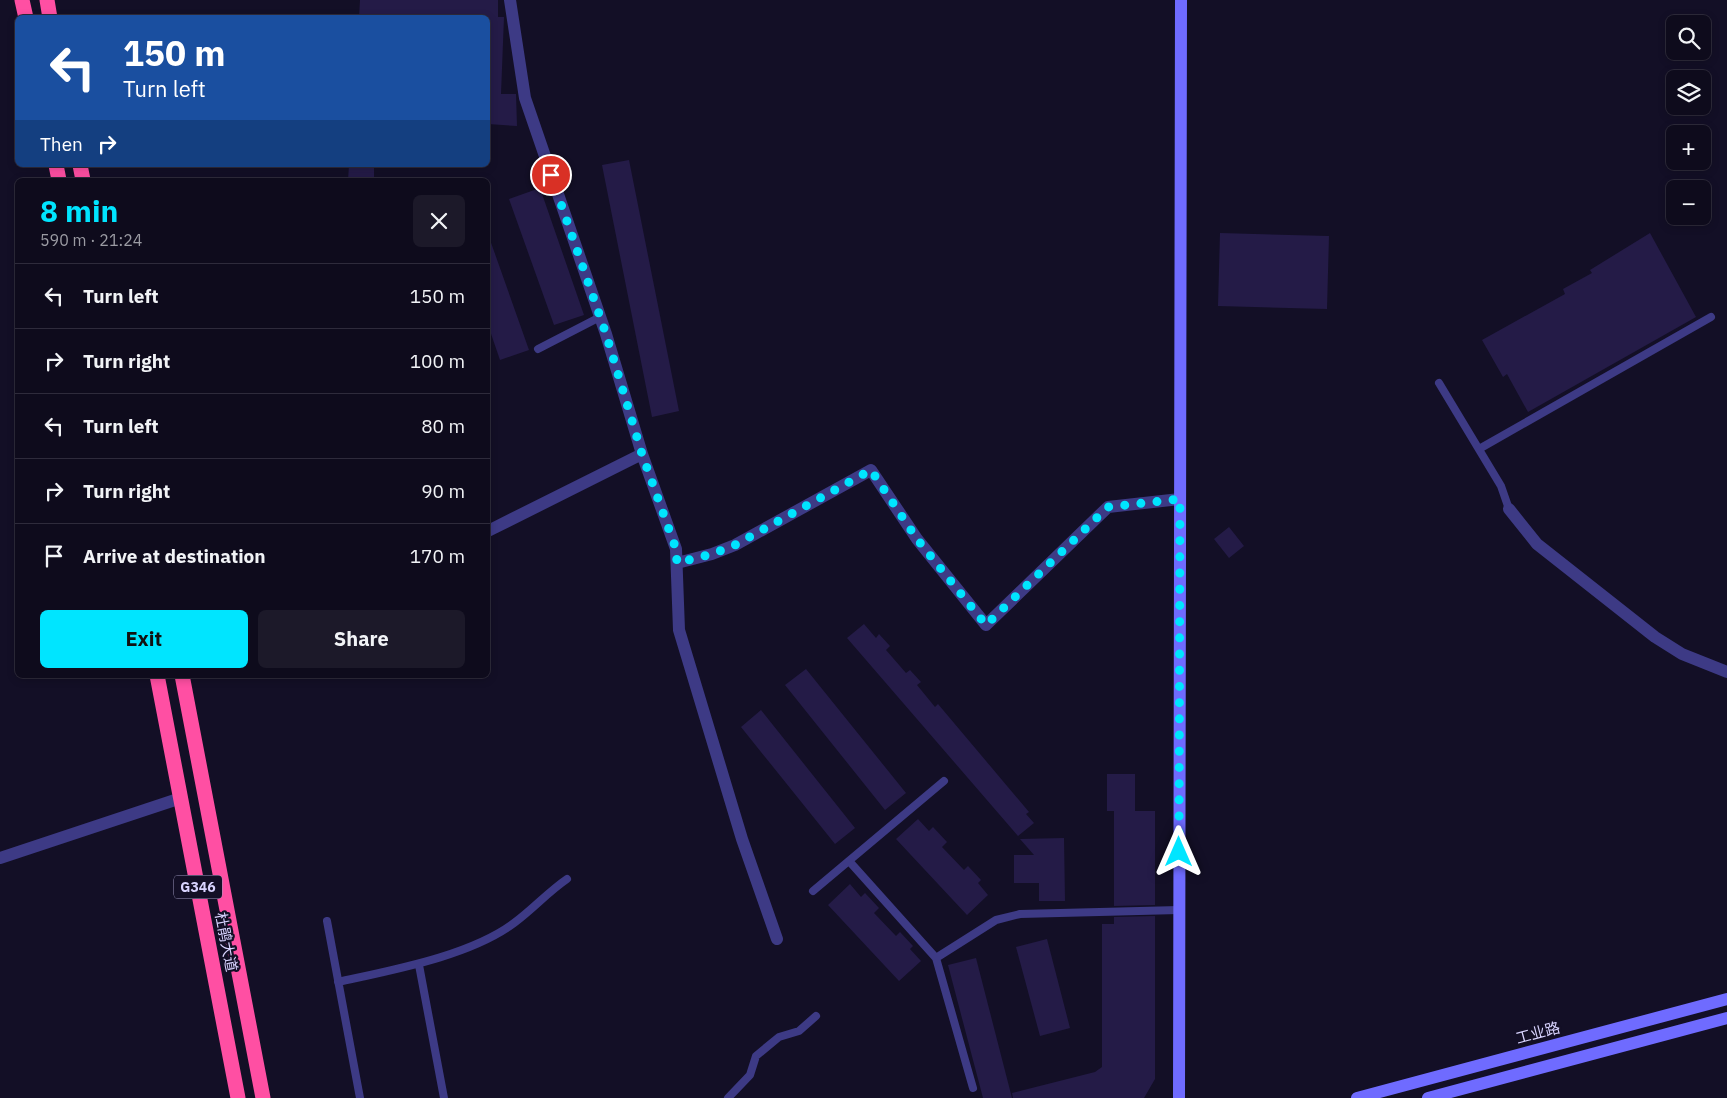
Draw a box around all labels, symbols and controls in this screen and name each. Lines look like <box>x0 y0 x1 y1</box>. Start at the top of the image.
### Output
map controls <box>1666 15 1711 225</box>
button: search <box>1666 15 1711 60</box>
text: 150 m <box>123 30 226 76</box>
icon: left <box>40 35 105 100</box>
button: layers <box>1666 70 1711 115</box>
text: Turn left <box>123 74 206 103</box>
button: + <box>1666 125 1711 170</box>
icon: right <box>93 130 121 158</box>
text: Then <box>40 132 83 156</box>
pin <box>530 154 572 196</box>
icon: arrive <box>537 161 565 189</box>
button: − <box>1666 180 1711 225</box>
text: 8 min <box>40 191 118 230</box>
button: close <box>413 195 465 247</box>
text: 590 m · 21:24 <box>40 230 142 250</box>
icon: left <box>40 282 68 310</box>
text: Turn left <box>83 284 159 308</box>
text: 150 m <box>410 284 465 308</box>
icon: right <box>40 347 68 375</box>
text: Turn right <box>83 349 170 373</box>
text: 100 m <box>410 349 465 373</box>
icon: left <box>40 412 68 440</box>
text: Turn left <box>83 414 159 438</box>
text: 80 m <box>421 414 465 438</box>
icon: right <box>40 477 68 505</box>
text: Turn right <box>83 479 170 503</box>
text: 90 m <box>421 479 465 503</box>
icon: arrive <box>40 542 68 570</box>
text: Arrive at destination <box>83 544 266 568</box>
text: 170 m <box>410 544 465 568</box>
button: Exit <box>40 610 248 668</box>
button: Share <box>258 610 465 668</box>
position arrow <box>1152 825 1204 877</box>
road number: G346 <box>174 876 222 899</box>
street label: 杜鹃大道 <box>211 911 242 973</box>
street label: 工业路 <box>1514 1018 1562 1048</box>

